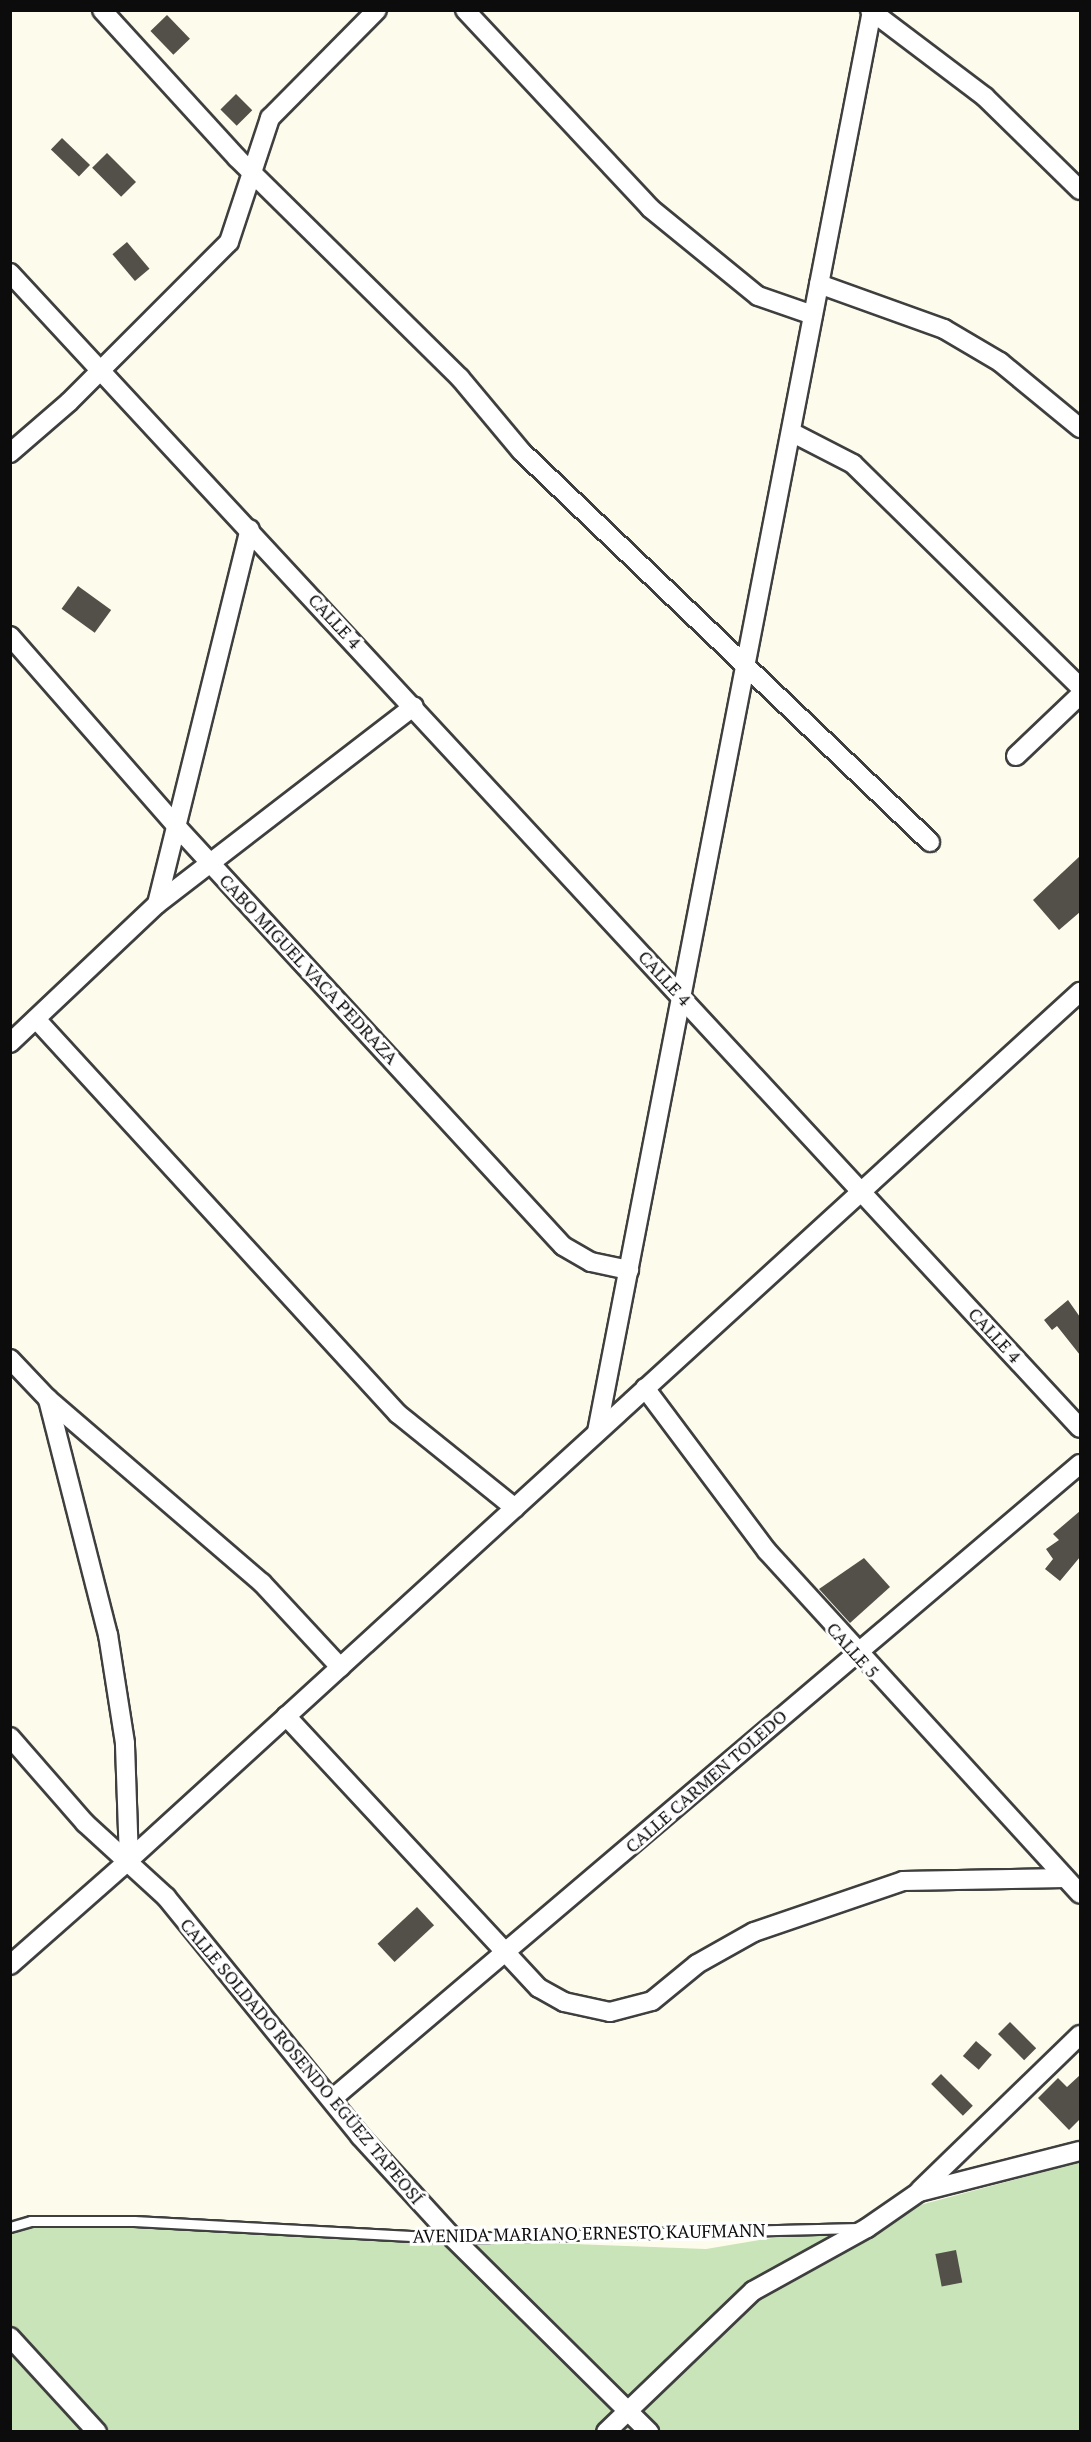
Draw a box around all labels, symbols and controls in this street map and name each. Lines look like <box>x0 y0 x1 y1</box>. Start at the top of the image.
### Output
street label: CALLE 4 <box>304 589 366 653</box>
street label: CABO MIGUEL VACA PEDRAZA <box>215 869 403 1069</box>
street label: CALLE 4 <box>634 946 696 1010</box>
street label: CALLE 4 <box>964 1303 1026 1367</box>
street label: CALLE 5 <box>822 1618 884 1682</box>
street label: CALLE CARMEN TOLEDO <box>621 1705 791 1857</box>
street label: CALLE SOLDADO ROSENDO EGÜEZ TAPEOSÍ <box>176 1914 428 2208</box>
street label: AVENIDA MARIANO ERNESTO KAUFMANN <box>412 2219 766 2247</box>

